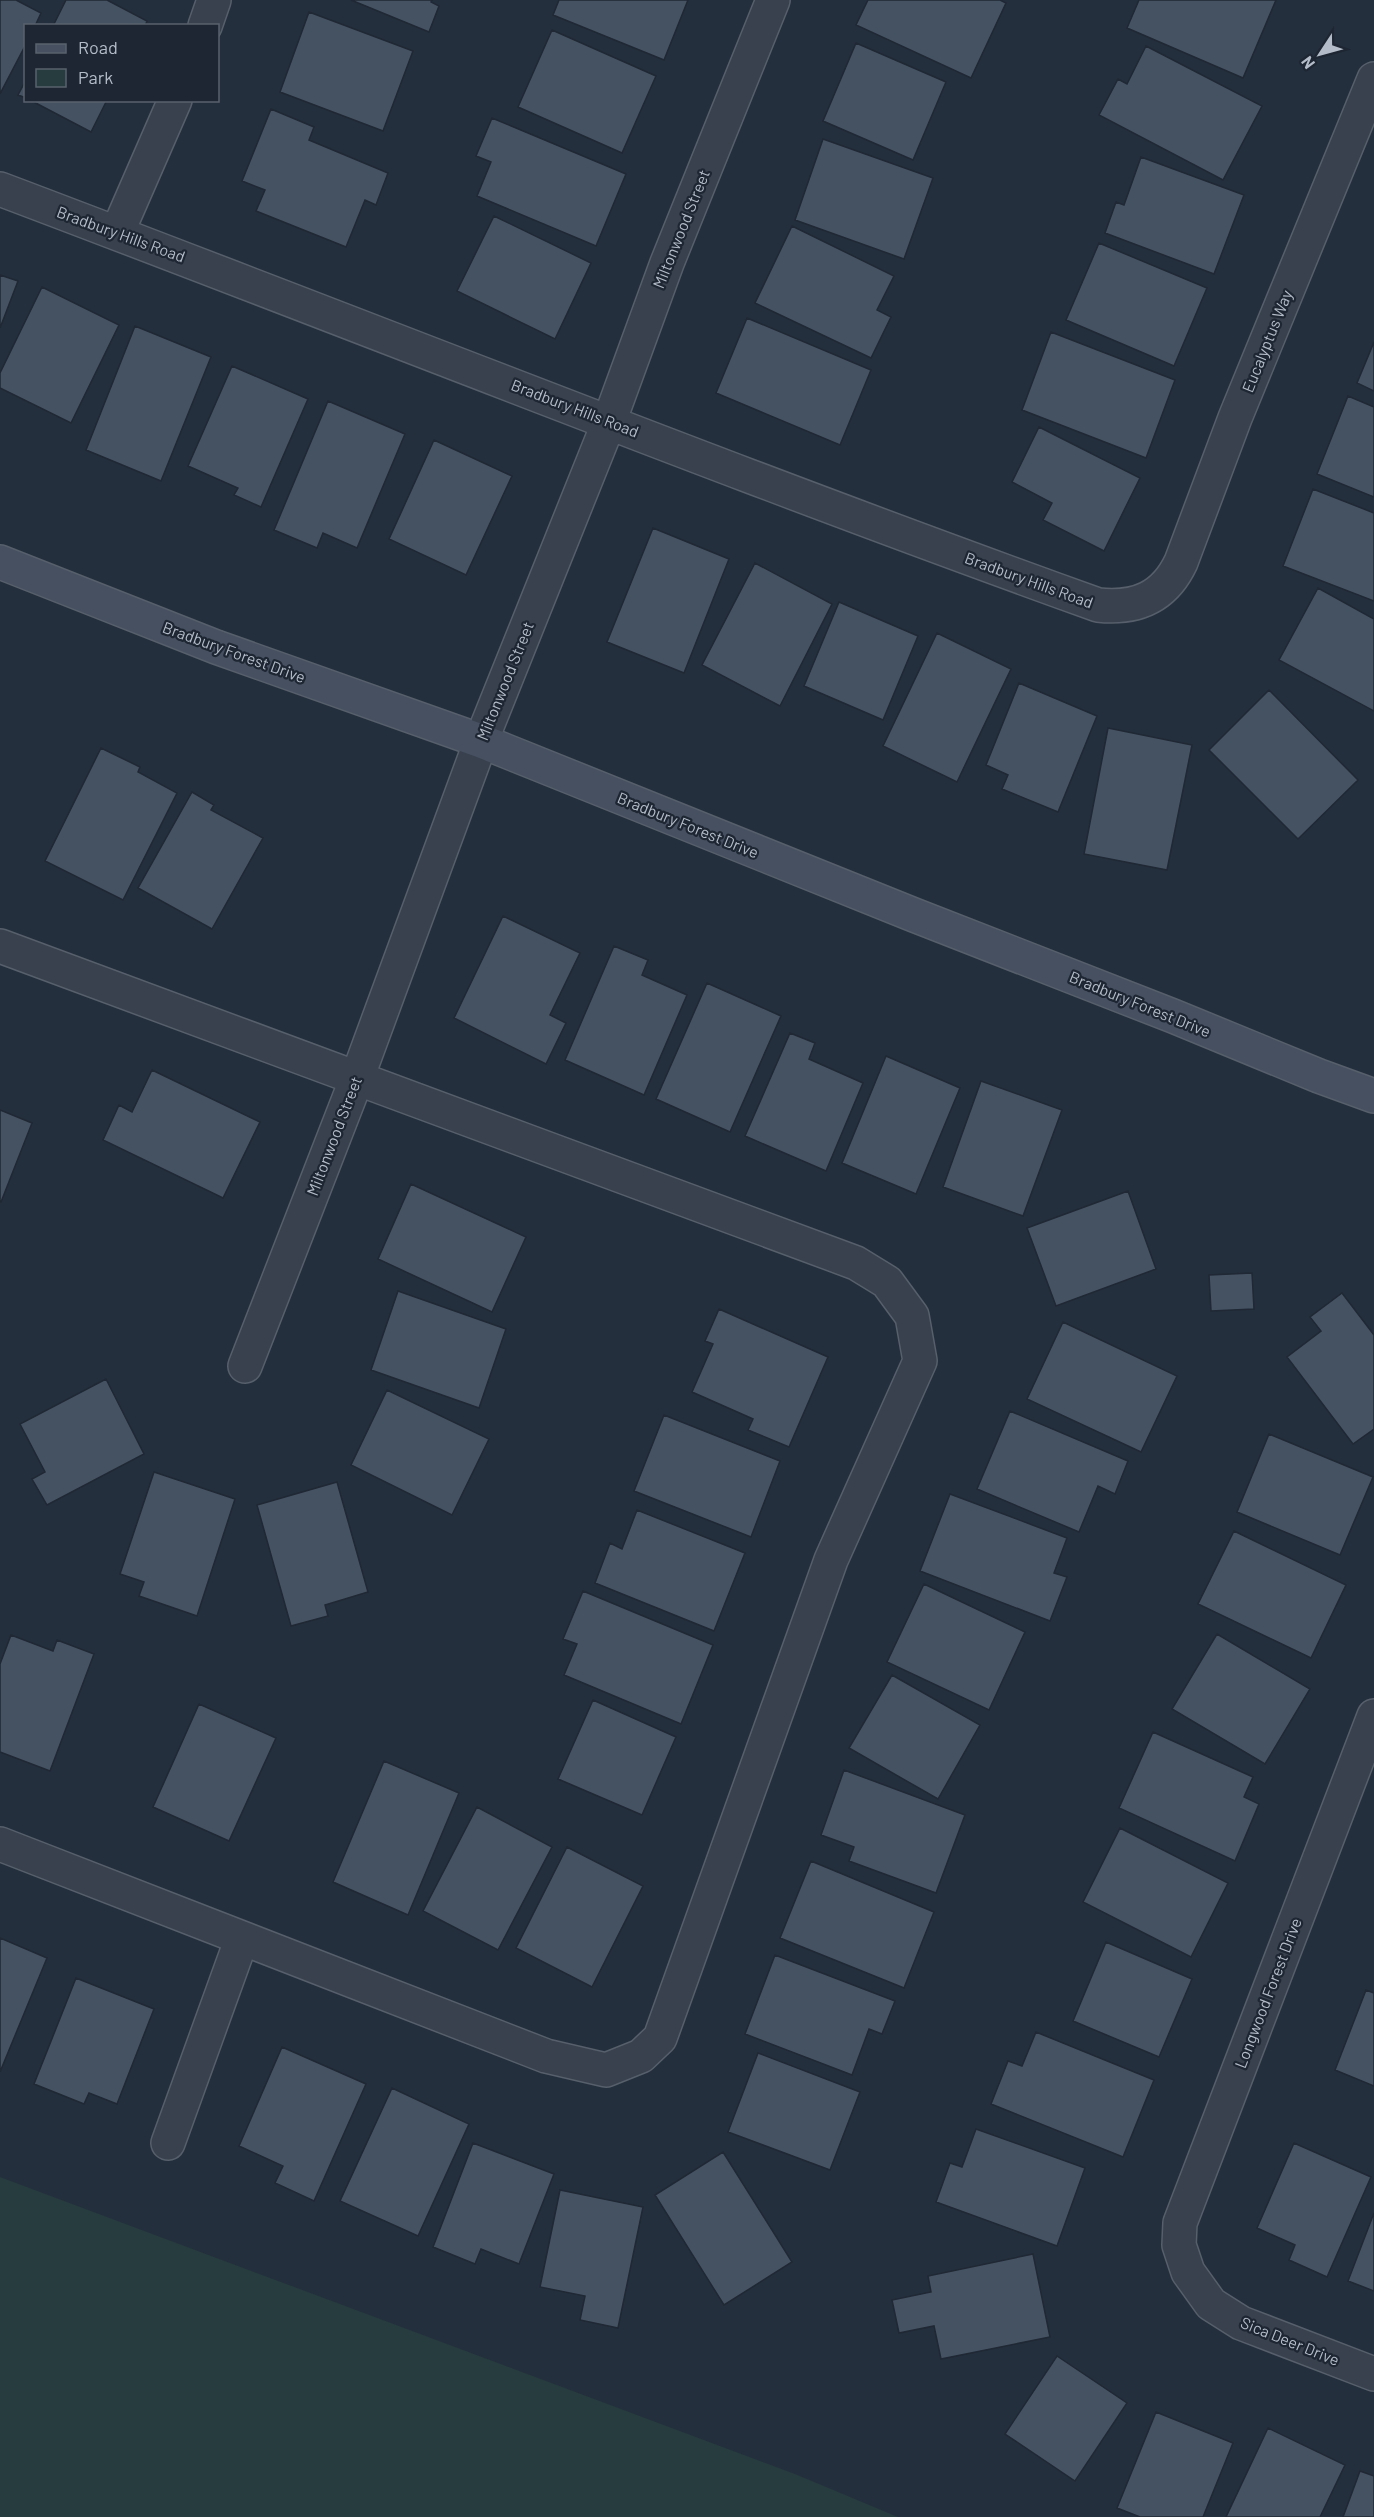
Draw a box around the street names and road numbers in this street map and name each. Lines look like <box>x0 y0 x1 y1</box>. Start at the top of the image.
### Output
street label: Miltonwood Street <box>648 167 713 291</box>
street label: Bradbury Hills Road <box>54 202 188 266</box>
street label: Eucalyptus Way <box>1237 286 1296 395</box>
street label: Bradbury Hills Road <box>509 374 642 441</box>
street label: Bradbury Hills Road <box>962 548 1096 612</box>
street label: Bradbury Forest Drive <box>160 617 308 686</box>
street label: Miltonwood Street <box>472 619 537 743</box>
street label: Bradbury Forest Drive <box>615 788 762 862</box>
street label: Bradbury Forest Drive <box>1067 967 1214 1041</box>
street label: Miltonwood Street <box>302 1073 365 1198</box>
street label: Longwood Forest Drive <box>1230 1915 1305 2071</box>
street label: Sica Deer Drive <box>1238 2312 1342 2369</box>

